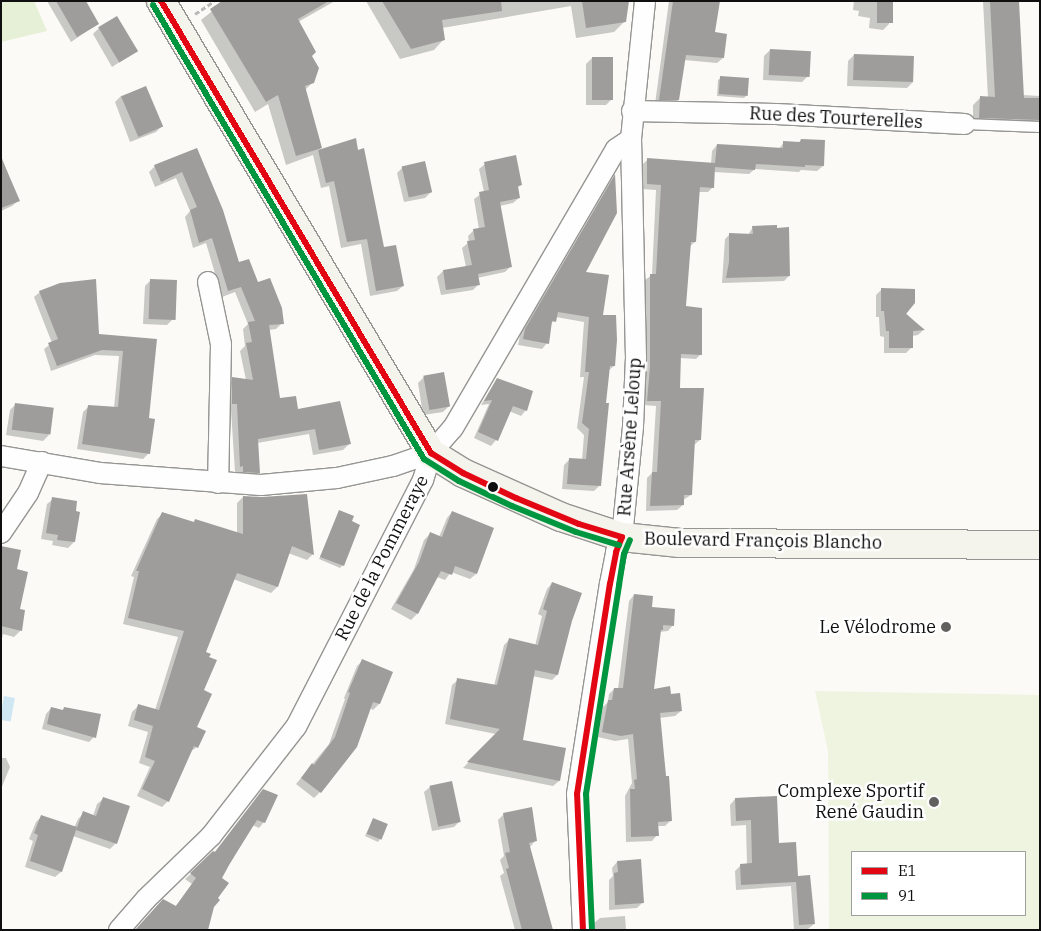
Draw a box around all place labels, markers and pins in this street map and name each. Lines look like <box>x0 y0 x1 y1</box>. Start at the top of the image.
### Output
unlabelled marker <box>488 482 498 492</box>
place label: Le Vélodrome <box>819 616 936 638</box>
marker: Le Vélodrome <box>940 621 952 633</box>
place label: Complexe Sportif René Gaudin <box>777 781 924 824</box>
marker: Complexe Sportif René Gaudin <box>928 796 940 808</box>

